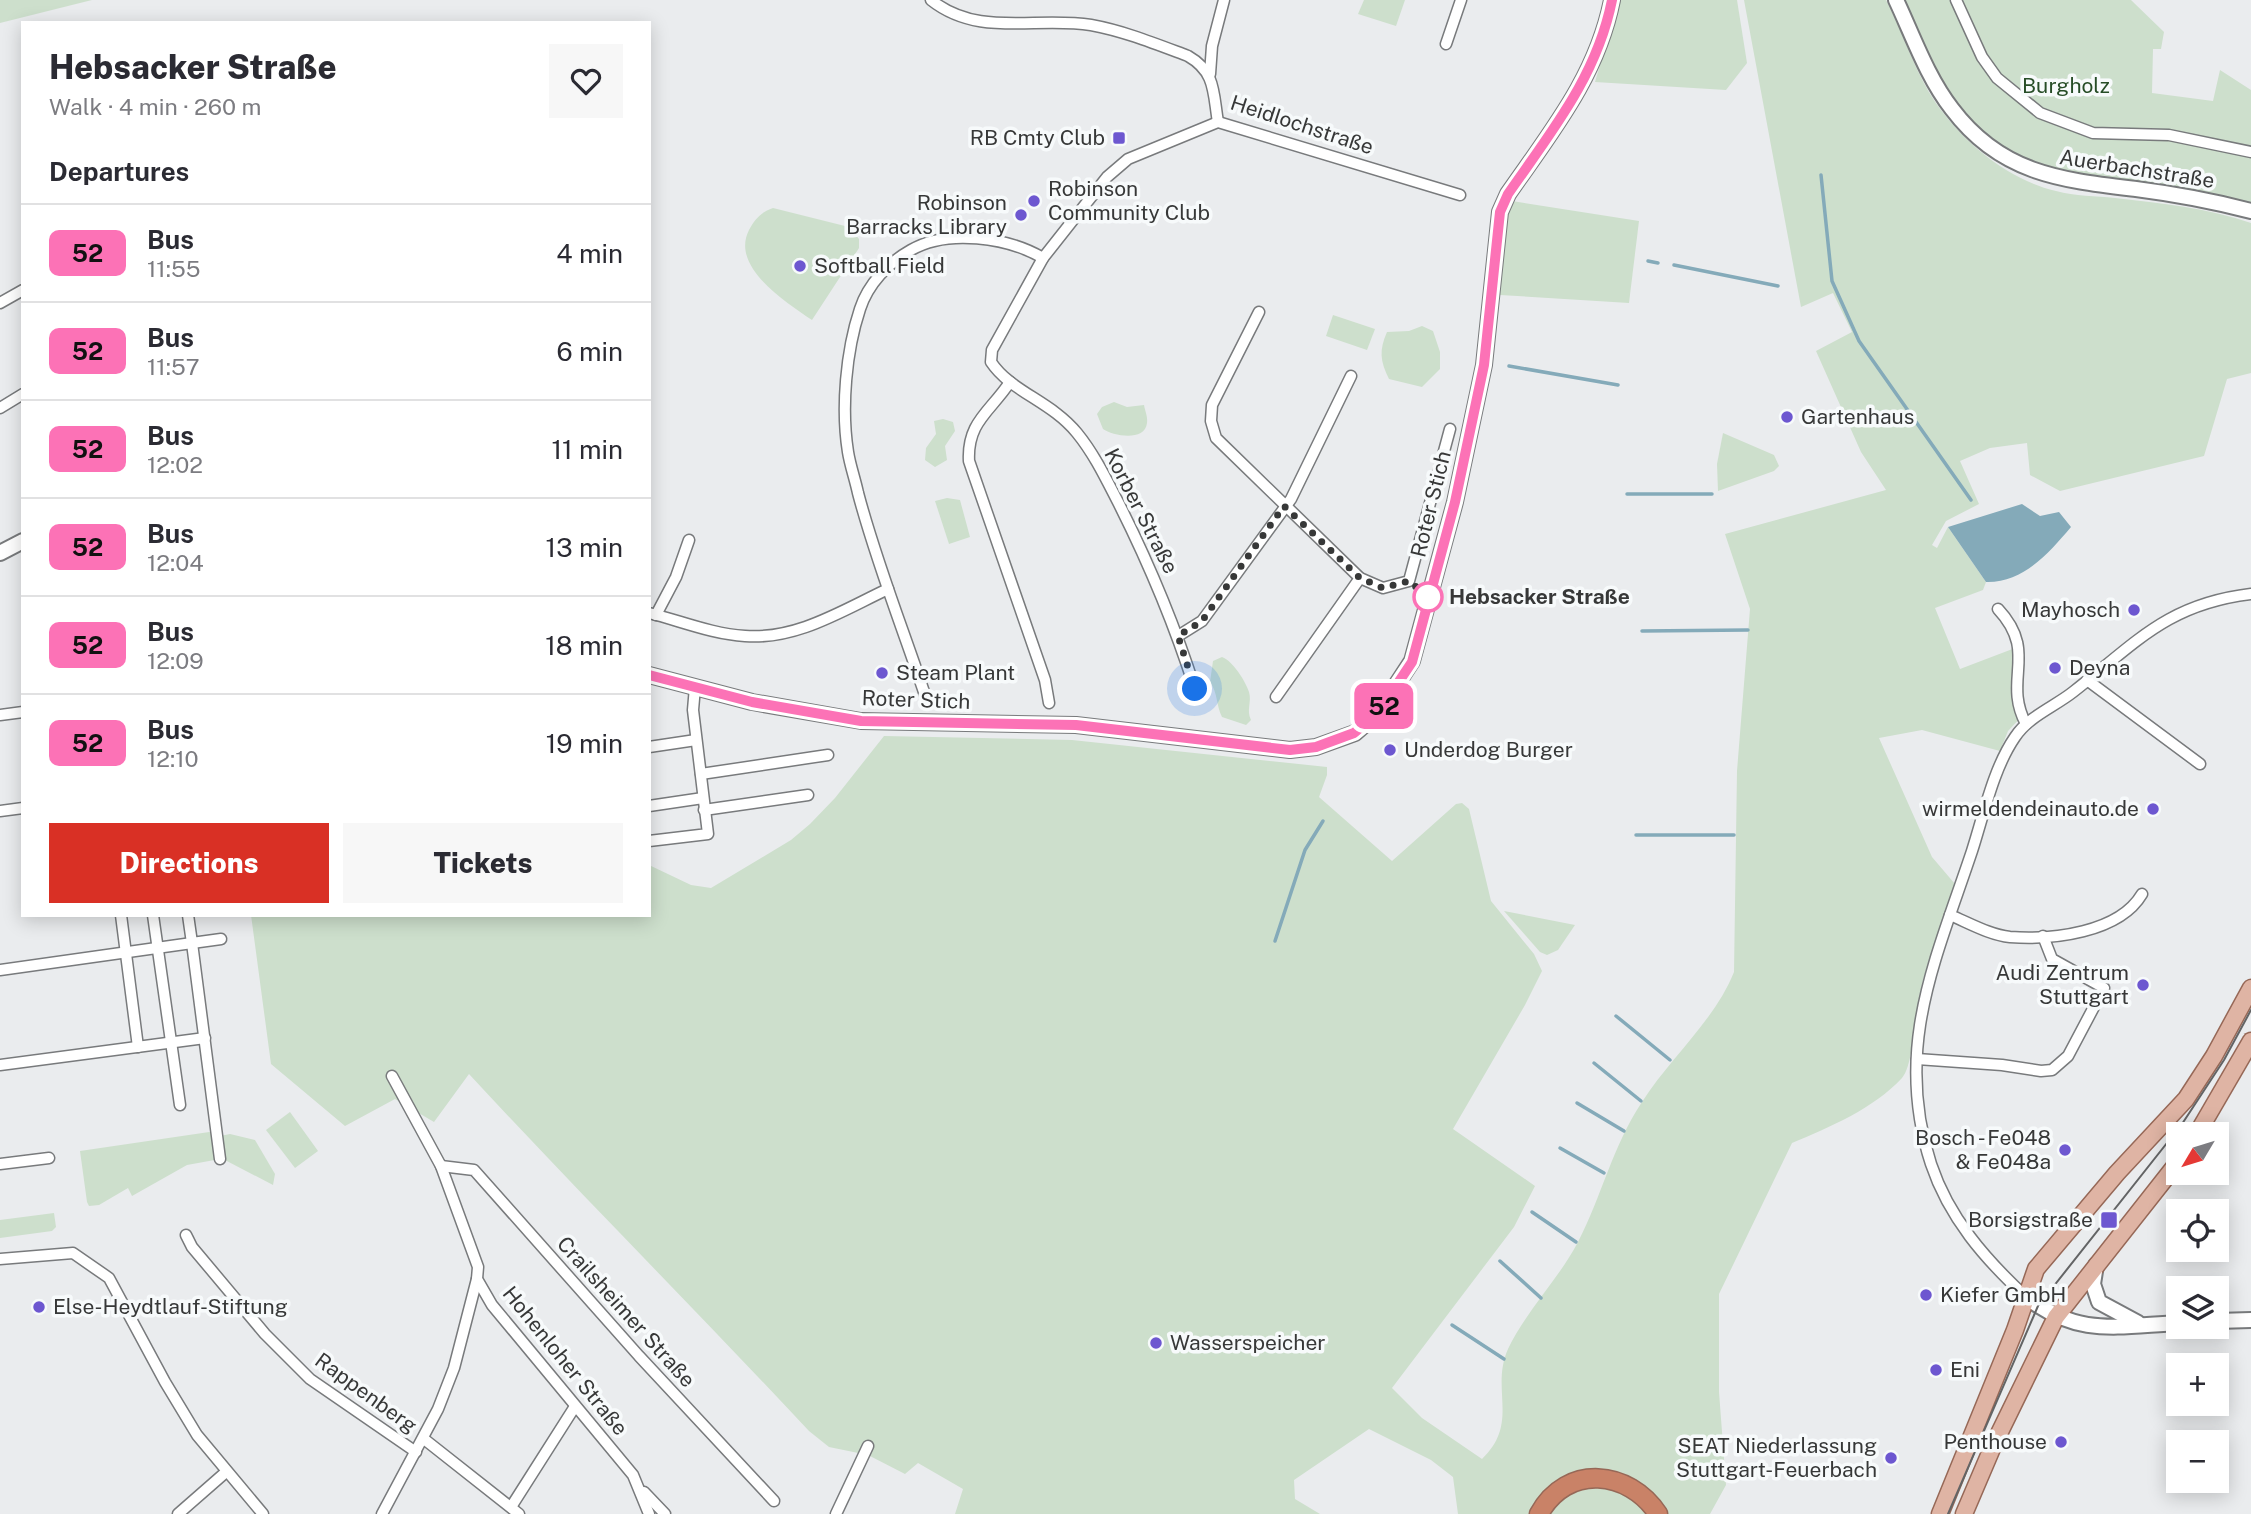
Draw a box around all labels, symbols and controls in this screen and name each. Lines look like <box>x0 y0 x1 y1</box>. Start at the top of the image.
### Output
button: heart <box>549 44 623 118</box>
text: Hebsacker Straße <box>49 48 337 86</box>
park label: Burgholz <box>2022 73 2110 98</box>
street label: Heidlochstraße <box>1227 90 1377 159</box>
text: Walk · 4 min · 260 m <box>49 93 262 120</box>
place label: RB Cmty Club <box>970 125 1105 150</box>
marker: RB Cmty Club <box>1111 130 1127 146</box>
street label: Auerbachstraße <box>2058 144 2216 193</box>
text: Departures <box>49 156 189 187</box>
place label: Robinson Community Club <box>1048 176 1210 225</box>
place label: Robinson Barracks Library <box>846 190 1007 239</box>
marker: Robinson Community Club <box>1026 193 1042 209</box>
marker: Robinson Barracks Library <box>1013 207 1029 223</box>
text: Bus <box>147 224 194 255</box>
text: 4 min <box>556 238 623 269</box>
text: 52 <box>72 239 103 267</box>
place label: Softball Field <box>814 253 945 278</box>
text: 11:55 <box>147 255 200 282</box>
marker: Softball Field <box>792 258 808 274</box>
text: Bus <box>147 322 194 353</box>
text: 6 min <box>556 336 623 367</box>
text: 52 <box>72 337 103 365</box>
text: 11:57 <box>147 353 199 380</box>
place label: Gartenhaus <box>1801 404 1914 429</box>
marker: Gartenhaus <box>1779 409 1795 425</box>
text: Bus <box>147 420 194 451</box>
text: 11 min <box>551 434 623 465</box>
text: 52 <box>72 435 103 463</box>
street label: Korber Straße <box>1099 444 1184 578</box>
street label: Roter Stich <box>1405 448 1456 560</box>
text: 12:02 <box>147 451 203 478</box>
text: Bus <box>147 518 194 549</box>
text: 13 min <box>546 532 623 563</box>
text: 52 <box>72 533 103 561</box>
text: 12:04 <box>147 549 204 576</box>
marker: Hebsacker Straße <box>1413 582 1443 612</box>
place label: Hebsacker Straße <box>1449 584 1630 609</box>
place label: Mayhosch <box>2021 597 2120 622</box>
marker: Mayhosch <box>2126 602 2142 618</box>
text: Bus <box>147 616 194 647</box>
text: 18 min <box>545 630 623 661</box>
text: 52 <box>72 631 103 659</box>
text: 12:09 <box>147 647 204 674</box>
place label: Deyna <box>2069 655 2130 680</box>
place label: Steam Plant <box>896 660 1015 685</box>
marker: Deyna <box>2047 660 2063 676</box>
marker: Steam Plant <box>874 665 890 681</box>
your location <box>1177 671 1212 706</box>
line badge: 52 <box>1352 683 1416 729</box>
street label: Roter Stich <box>861 685 971 714</box>
text: 52 <box>1368 692 1400 720</box>
text: Bus <box>147 714 194 745</box>
text: 19 min <box>546 728 623 759</box>
text: 52 <box>72 729 103 757</box>
place label: Underdog Burger <box>1404 737 1573 762</box>
marker: Underdog Burger <box>1382 742 1398 758</box>
text: 12:10 <box>147 745 199 772</box>
place label: wirmeldendeinauto.de <box>1922 796 2139 821</box>
marker: wirmeldendeinauto.de <box>2145 801 2161 817</box>
button: Directions <box>49 823 329 903</box>
button: Tickets <box>343 823 623 903</box>
place label: Audi Zentrum Stuttgart <box>1996 960 2129 1009</box>
marker: Audi Zentrum Stuttgart <box>2135 977 2151 993</box>
north arrow <box>2166 1122 2230 1185</box>
map controls <box>2166 1122 2229 1493</box>
place label: Bosch - Fe048 & Fe048a <box>1915 1125 2051 1174</box>
marker: Bosch - Fe048 & Fe048a <box>2057 1142 2073 1158</box>
button: locate <box>2166 1199 2229 1262</box>
place label: Borsigstraße <box>1968 1207 2093 1232</box>
marker: Borsigstraße <box>2099 1210 2119 1230</box>
street label: Crailsheimer Straße <box>552 1231 701 1392</box>
button: layers <box>2166 1276 2229 1339</box>
street label: Hohenloher Straße <box>498 1281 633 1440</box>
place label: Kiefer GmbH <box>1940 1282 2066 1307</box>
marker: Kiefer GmbH <box>1918 1287 1934 1303</box>
place label: Else-Heydtlauf-Stiftung <box>53 1294 288 1319</box>
marker: Else-Heydtlauf-Stiftung <box>31 1299 47 1315</box>
place label: Wasserspeicher <box>1170 1330 1326 1355</box>
marker: Wasserspeicher <box>1148 1335 1164 1351</box>
street label: Rappenberg <box>310 1347 422 1438</box>
button: + <box>2166 1353 2229 1416</box>
place label: Eni <box>1950 1357 1980 1382</box>
marker: Eni <box>1928 1362 1944 1378</box>
place label: Penthouse <box>1943 1429 2047 1454</box>
button: − <box>2166 1430 2229 1493</box>
place label: SEAT Niederlassung Stuttgart-Feuerbach <box>1676 1433 1877 1482</box>
marker: Penthouse <box>2053 1434 2069 1450</box>
marker: SEAT Niederlassung Stuttgart-Feuerbach <box>1883 1450 1899 1466</box>

